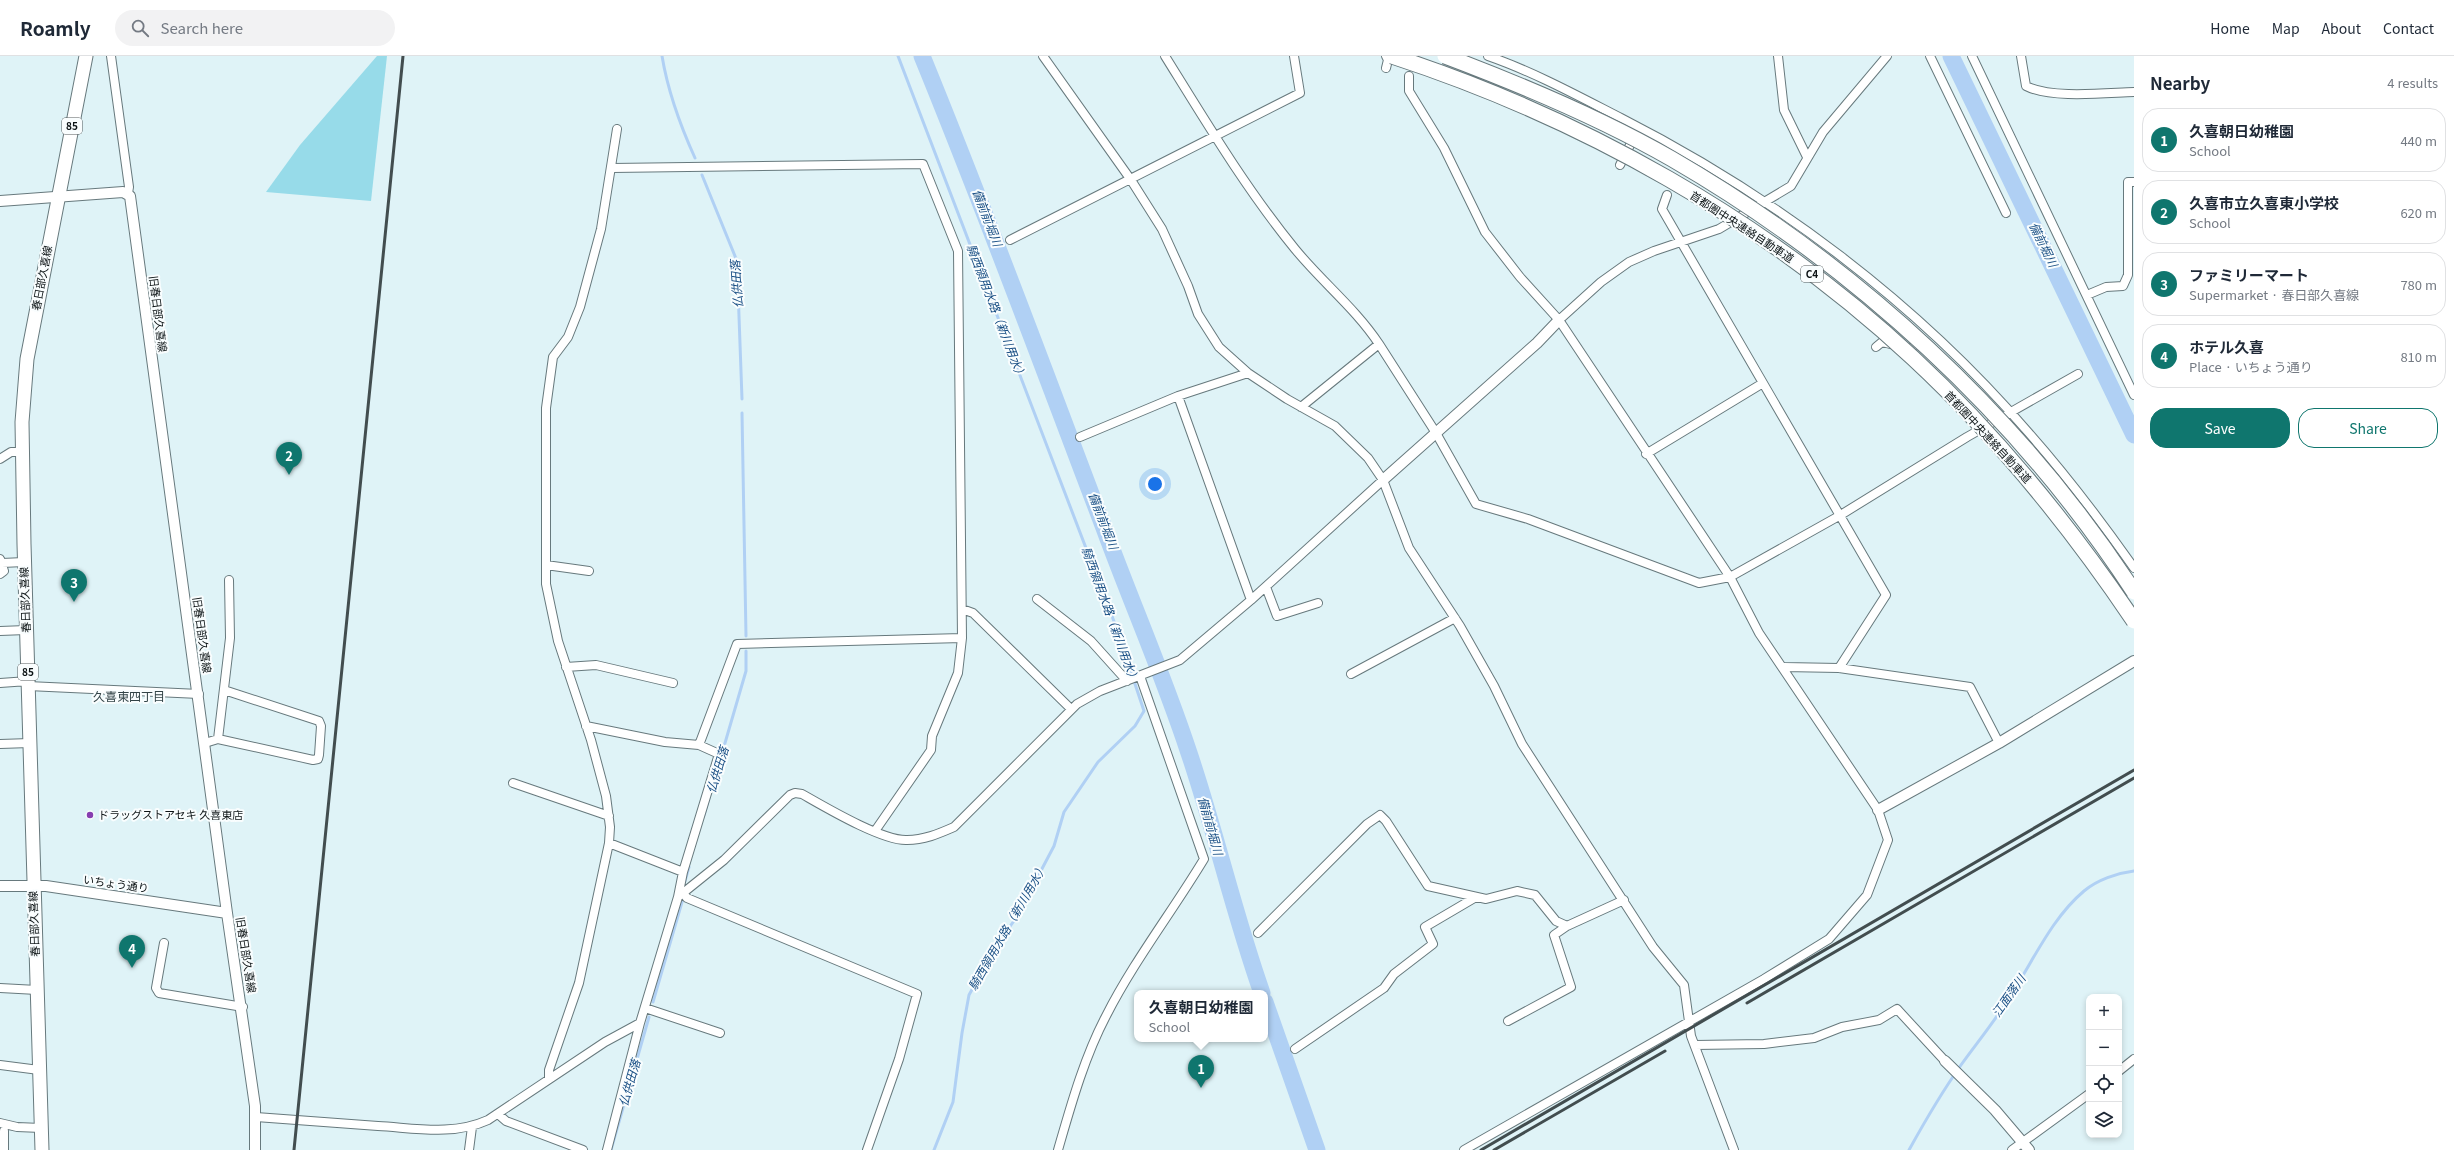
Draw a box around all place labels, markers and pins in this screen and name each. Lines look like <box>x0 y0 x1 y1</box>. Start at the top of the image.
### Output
pin: 2 <box>276 442 302 475</box>
pin: 3 <box>61 569 87 602</box>
place label: ドラッグストアセキ 久喜東店 <box>98 806 243 822</box>
marker: ドラッグストアセキ 久喜東店 <box>85 810 95 820</box>
pin: 4 <box>119 935 145 968</box>
pin: 1 <box>1188 1055 1214 1088</box>

